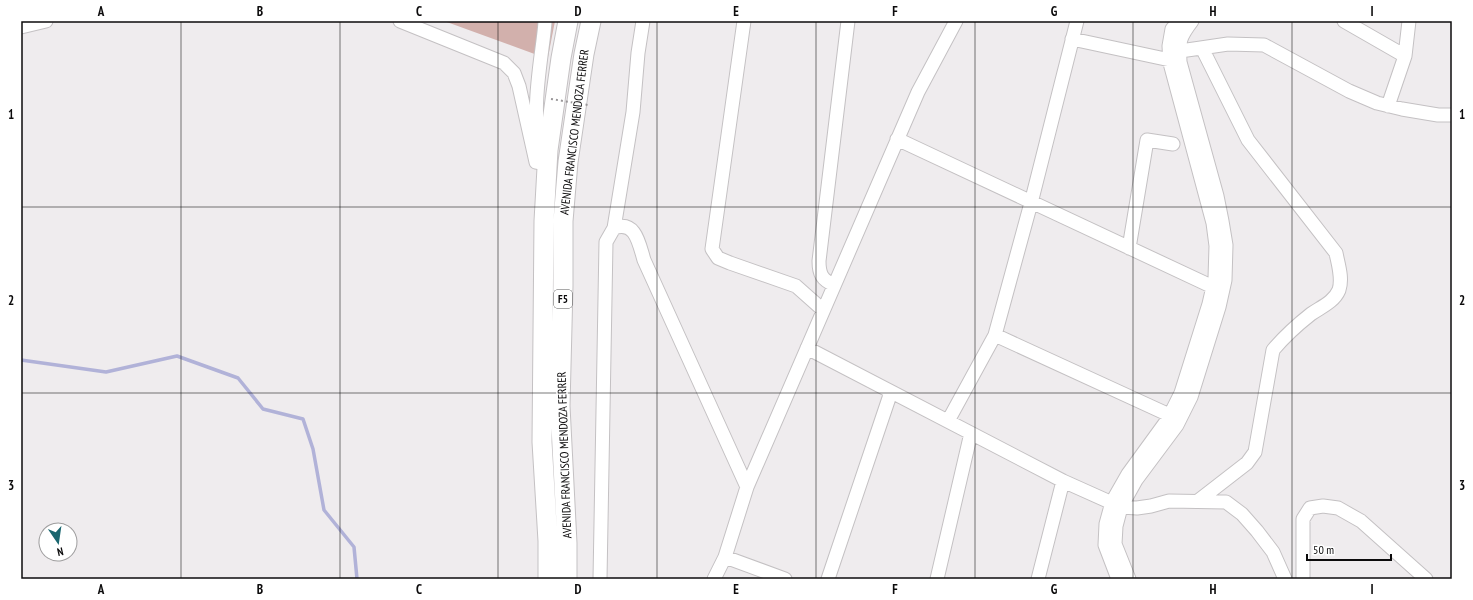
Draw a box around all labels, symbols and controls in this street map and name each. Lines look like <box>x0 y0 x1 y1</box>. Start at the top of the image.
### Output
text: A <box>97 3 105 20</box>
text: B <box>257 3 263 20</box>
text: C <box>416 3 422 20</box>
text: D <box>575 3 582 20</box>
text: E <box>733 3 739 20</box>
text: F <box>892 3 898 20</box>
text: G <box>1051 3 1058 20</box>
text: H <box>1210 3 1217 20</box>
text: I <box>1370 3 1374 20</box>
street label: AVENIDA FRANCISCO MENDOZA FERRER <box>556 48 592 216</box>
text: 1 <box>8 106 14 123</box>
text: 1 <box>1459 106 1465 123</box>
road number: F5 <box>554 290 572 308</box>
text: 2 <box>8 292 14 309</box>
text: 2 <box>1459 292 1465 309</box>
street label: AVENIDA FRANCISCO MENDOZA FERRER <box>554 371 574 539</box>
text: 3 <box>8 477 14 494</box>
text: 3 <box>1459 477 1465 494</box>
north arrow <box>38 522 78 562</box>
scale bar <box>1307 536 1391 562</box>
text: 50 m <box>1313 542 1334 557</box>
text: N <box>56 544 65 559</box>
text: A <box>97 581 105 598</box>
text: B <box>257 581 263 598</box>
text: C <box>416 581 422 598</box>
text: D <box>575 581 582 598</box>
text: E <box>733 581 739 598</box>
text: F <box>892 581 898 598</box>
text: G <box>1051 581 1058 598</box>
text: H <box>1210 581 1217 598</box>
text: I <box>1370 581 1374 598</box>

